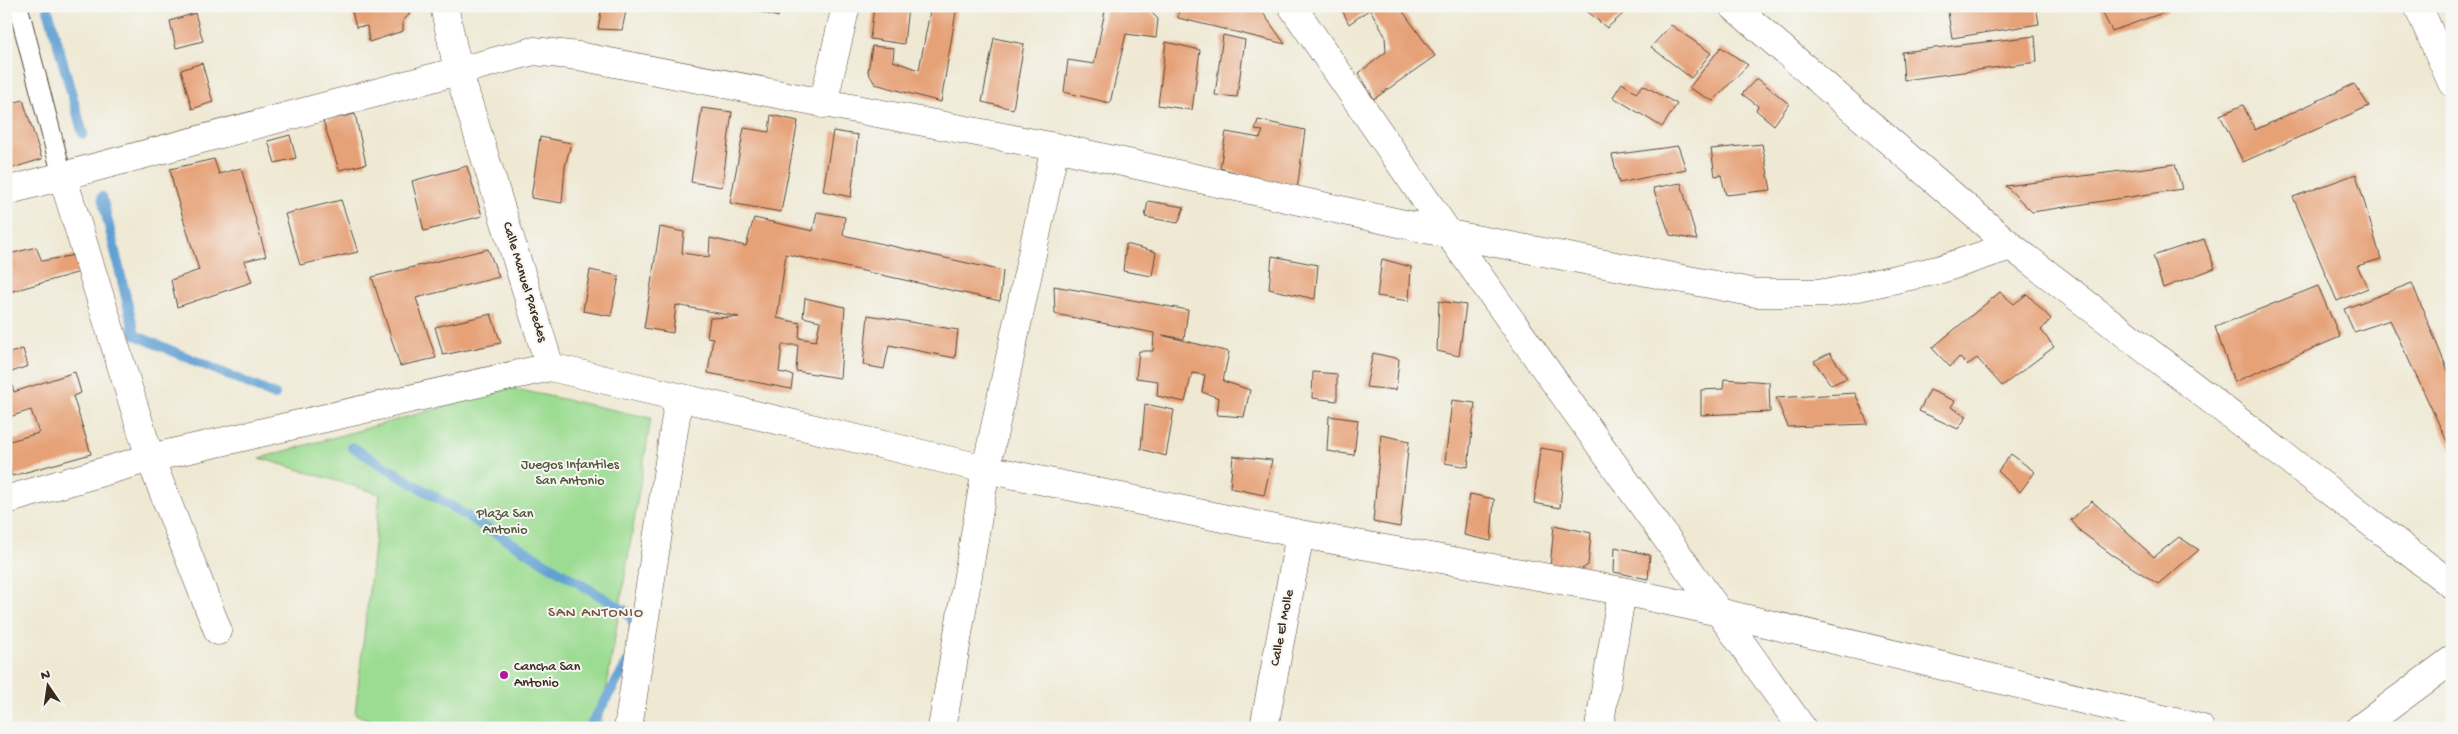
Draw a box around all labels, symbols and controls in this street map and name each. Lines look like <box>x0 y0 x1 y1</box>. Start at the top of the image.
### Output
street label: Calle Manuel Paredes <box>498 220 551 345</box>
park label: Juegos Infantiles San Antonio <box>521 457 620 490</box>
park label: Plaza San Antonio <box>476 506 534 539</box>
street label: Calle El Molle <box>1267 588 1299 668</box>
district label: SAN ANTONIO <box>548 604 644 622</box>
place label: Cancha San Antonio <box>514 659 581 692</box>
north arrow <box>22 662 72 712</box>
text: N <box>39 666 52 685</box>
marker: Cancha San Antonio <box>498 669 510 681</box>

